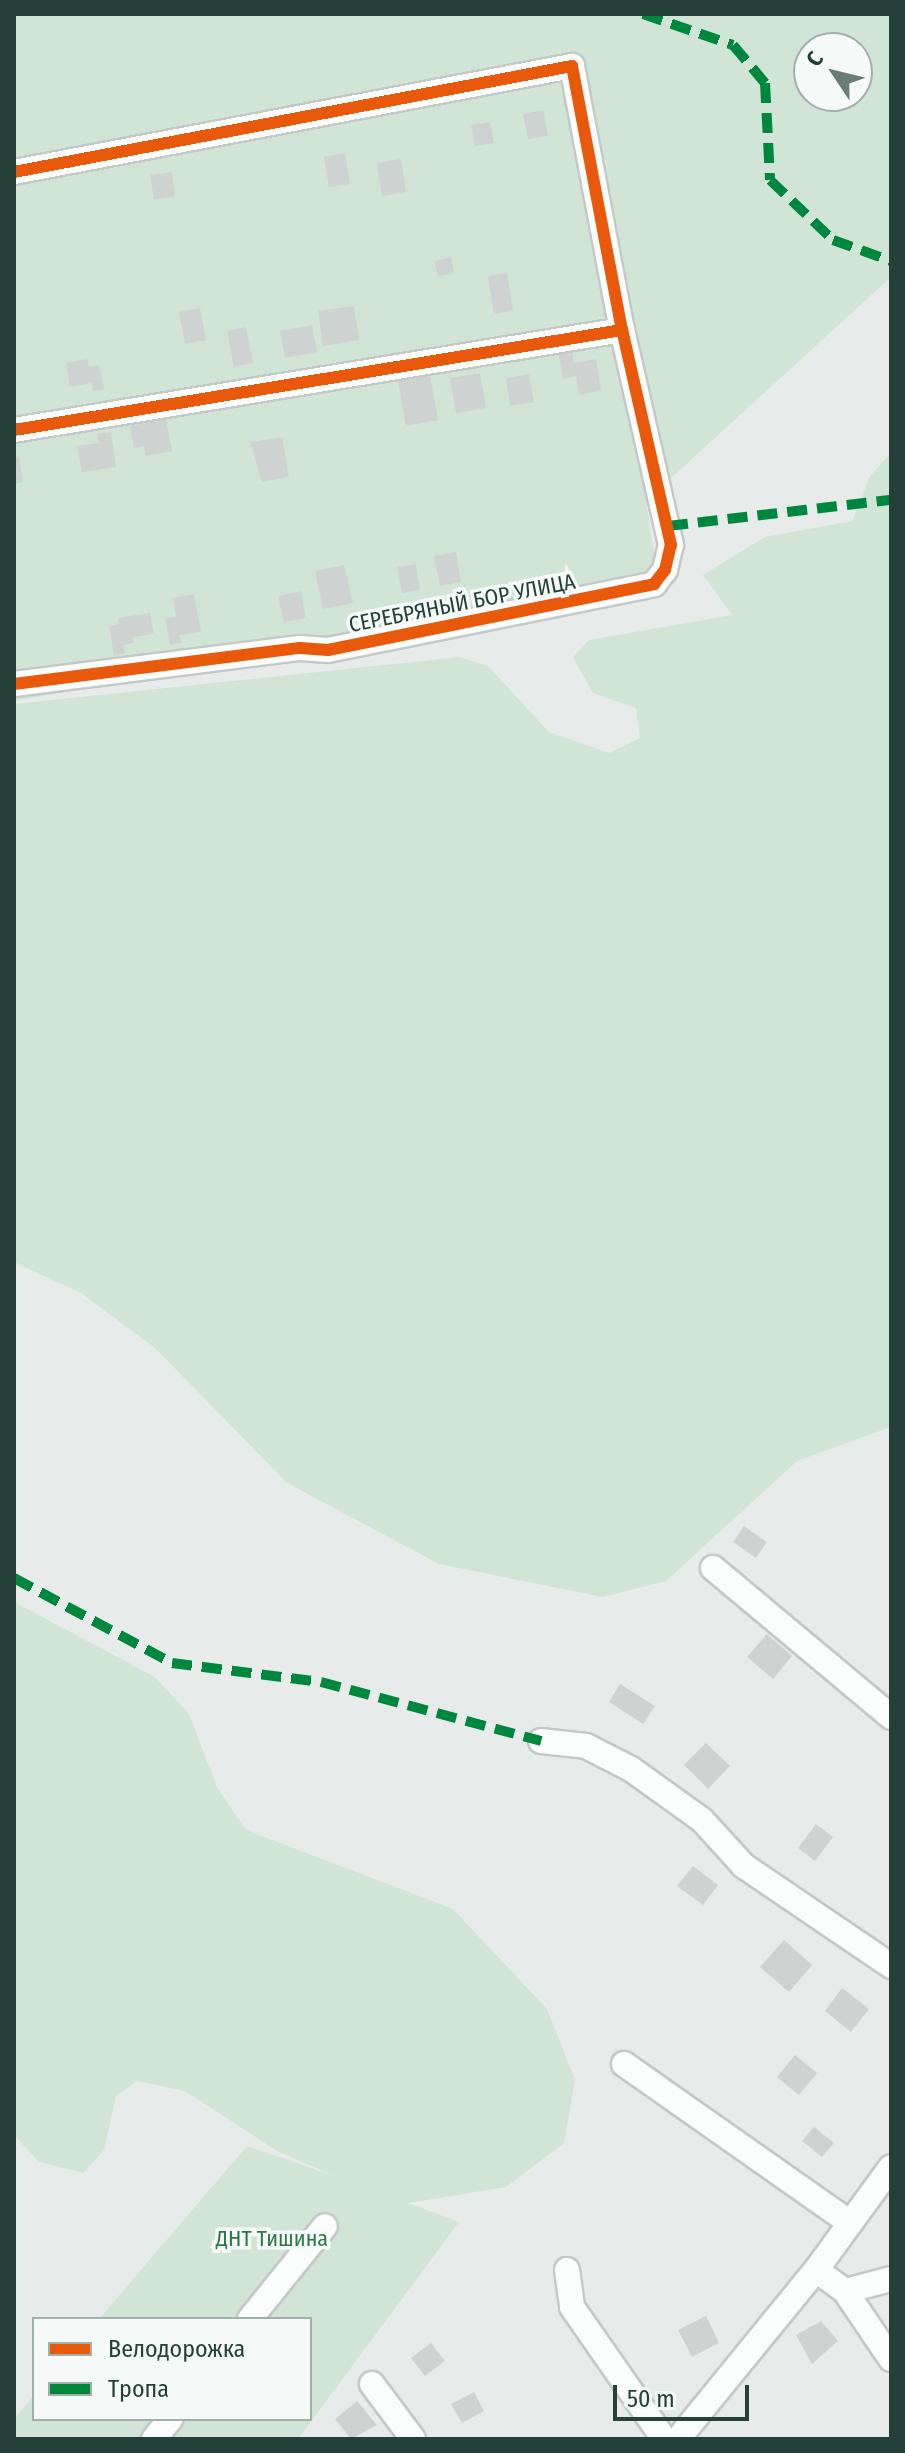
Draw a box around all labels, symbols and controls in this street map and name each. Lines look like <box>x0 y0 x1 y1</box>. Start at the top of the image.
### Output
north arrow <box>793 32 873 112</box>
text: С <box>800 47 829 72</box>
street label: СЕРЕБРЯНЫЙ БОР УЛИЦА <box>347 568 577 638</box>
park label: ДНТ Тишина <box>216 2226 328 2252</box>
legend <box>32 2317 312 2421</box>
text: Велодорожка <box>108 2335 245 2363</box>
scale bar <box>617 2369 753 2419</box>
text: Тропа <box>108 2375 169 2403</box>
text: 50 m <box>627 2385 675 2413</box>

